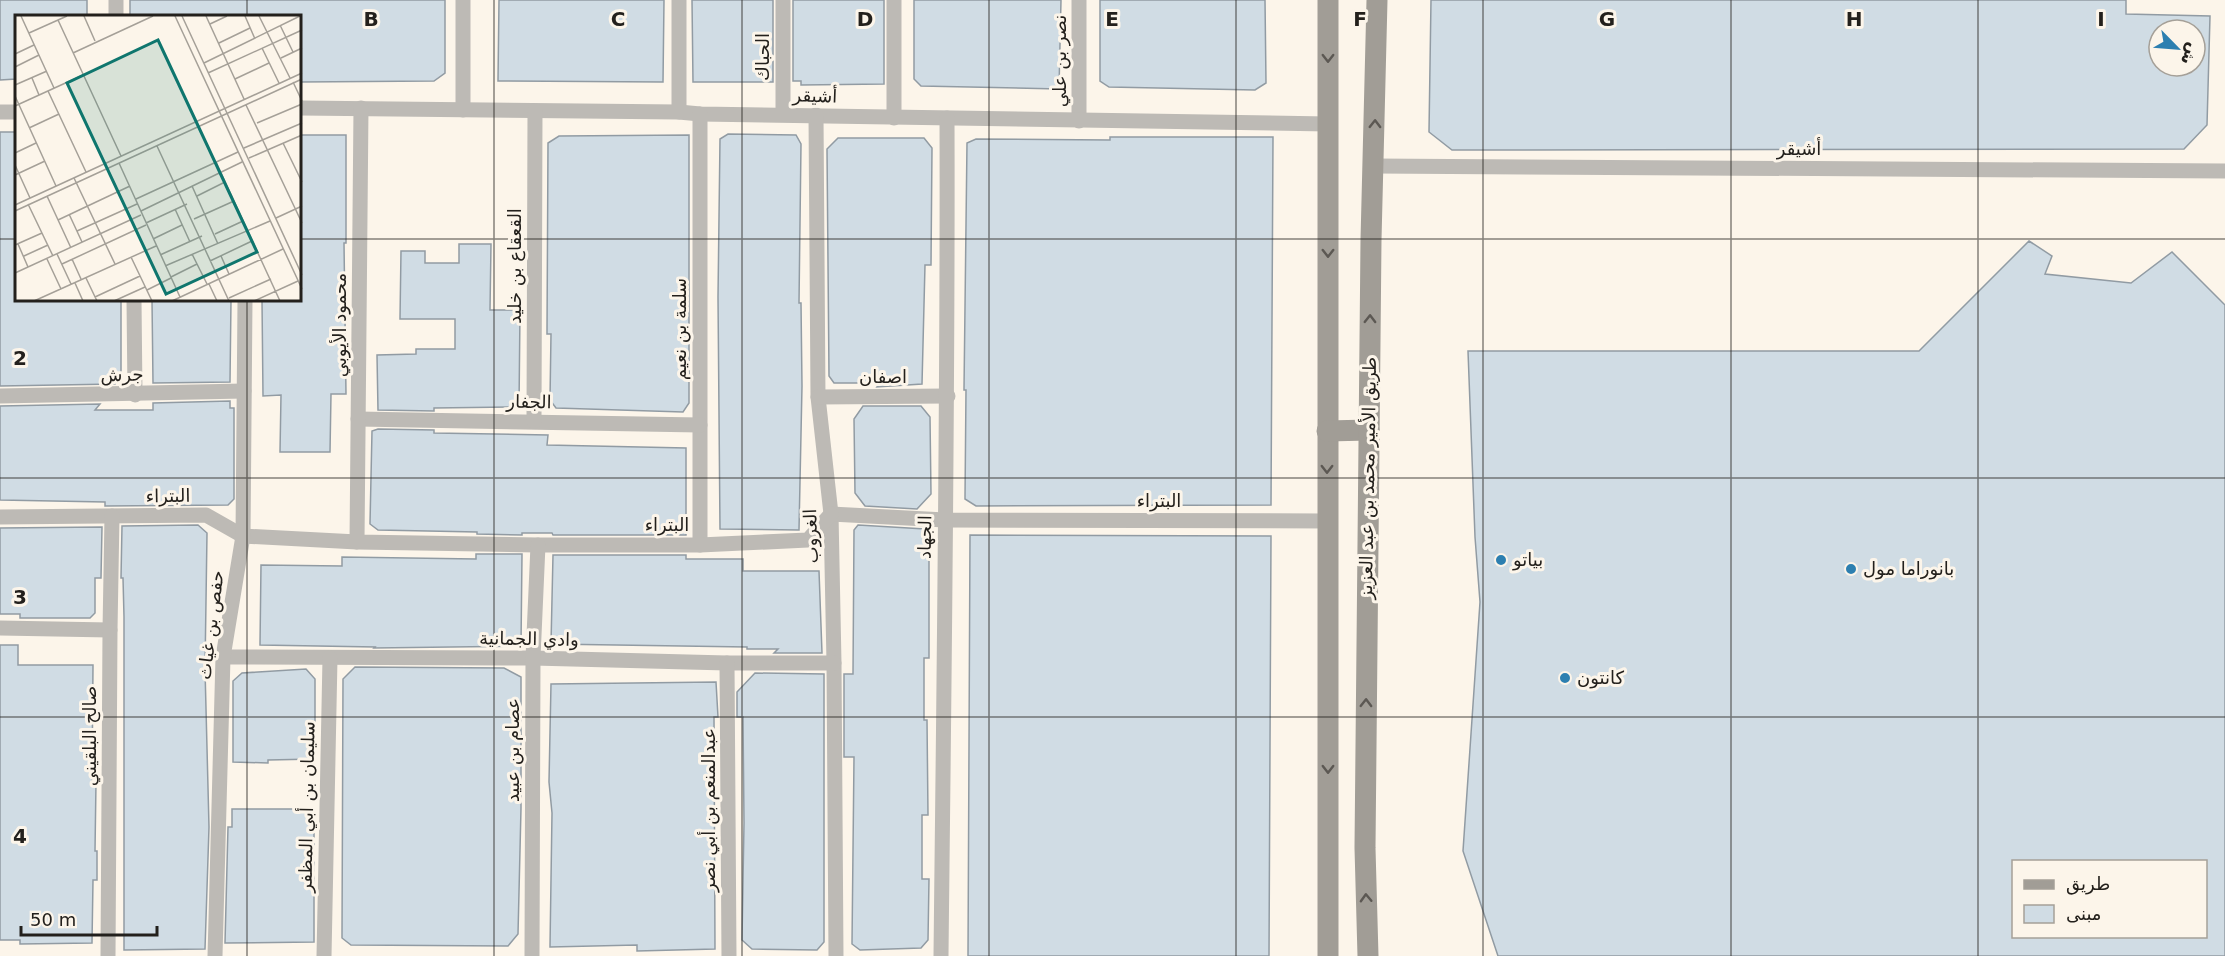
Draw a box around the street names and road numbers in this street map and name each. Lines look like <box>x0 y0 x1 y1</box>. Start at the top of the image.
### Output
street label: نصر بن علي <box>1049 15 1071 107</box>
street label: الحباك <box>752 33 773 81</box>
street label: أشيقر <box>791 83 838 108</box>
street label: أشيقر <box>1776 137 1821 160</box>
street label: القعقاع بن خليد <box>504 208 526 324</box>
street label: محمود الأيوبي <box>329 273 351 377</box>
street label: سلمة بن نعيم <box>669 278 691 380</box>
street label: طريق الأمير محمد بن عبد العزيز <box>1355 356 1381 601</box>
street label: جرش <box>100 364 144 386</box>
street label: اصفان <box>859 366 907 387</box>
street label: الجفار <box>505 391 552 412</box>
street label: البتراء <box>145 485 191 507</box>
street label: البتراء <box>1137 490 1181 512</box>
street label: الغروب <box>799 508 823 564</box>
street label: البتراء <box>645 514 689 536</box>
street label: الجهاد <box>914 515 936 559</box>
street label: حفص بن غياث <box>193 569 229 681</box>
street label: وادي الجمانية <box>479 627 579 651</box>
street label: صالح البلقيني <box>79 686 101 786</box>
street label: عصام بن عبيد <box>502 698 524 802</box>
street label: سليمان بن أبي المظفر <box>293 721 319 894</box>
street label: عبدالمنعم بن أبي نصر <box>697 728 720 893</box>

